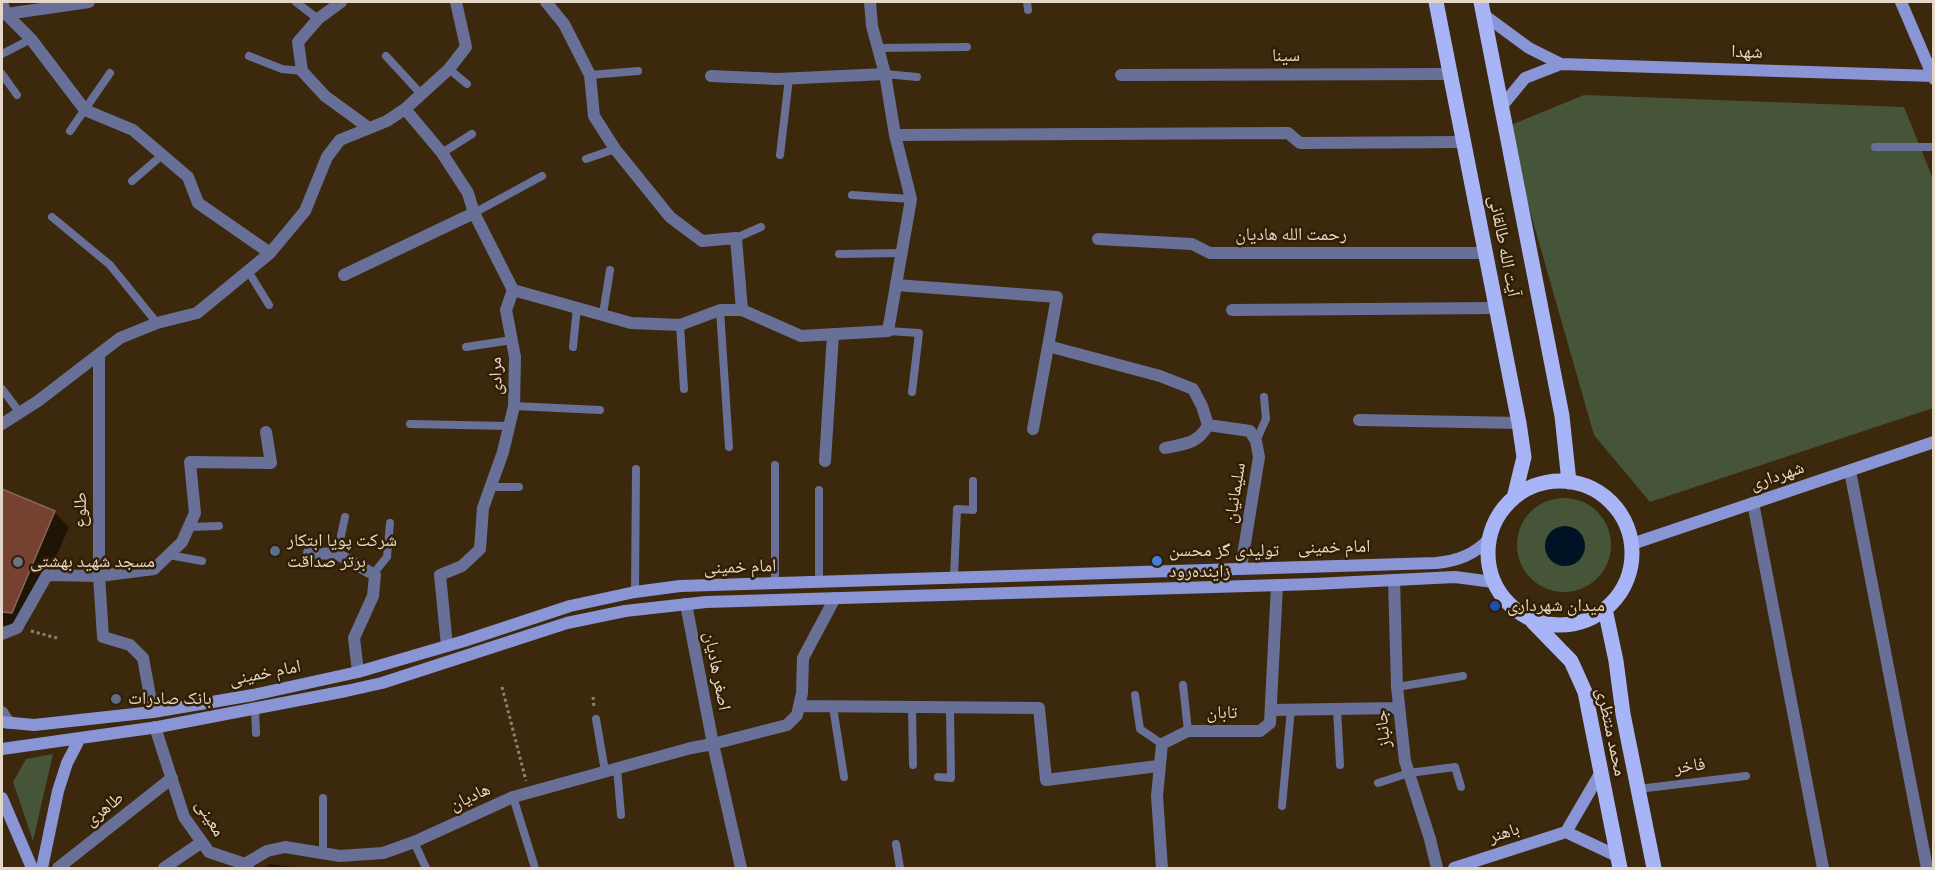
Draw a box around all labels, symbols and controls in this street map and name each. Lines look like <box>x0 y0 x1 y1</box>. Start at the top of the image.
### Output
street label: شهدا <box>1731 41 1763 63</box>
street label: سینا <box>1272 45 1300 67</box>
street label: آیت الله طالقانی <box>1484 193 1524 299</box>
street label: رحمت الله هادیان <box>1235 224 1347 246</box>
street label: مرادی <box>485 357 507 395</box>
street label: شهرداری <box>1747 457 1807 495</box>
street label: سلیمانیان <box>1220 461 1250 525</box>
street label: طلوع <box>70 492 92 528</box>
place label: شرکت پویا ابتکار برتر صداقت <box>287 530 397 572</box>
street label: امام خمینی <box>1297 536 1371 558</box>
place label: تولیدی گز محسن زاینده‌رود <box>1169 540 1279 582</box>
marker: شرکت پویا ابتکار برتر صداقت <box>268 544 282 558</box>
place label: مسجد شهید بهشتی <box>30 551 155 573</box>
marker: تولیدی گز محسن زاینده‌رود <box>1150 554 1164 568</box>
marker: مسجد شهید بهشتی <box>11 555 25 569</box>
street label: امام خمینی <box>703 555 777 579</box>
place label: میدان شهرداری <box>1507 595 1605 617</box>
marker: میدان شهرداری <box>1488 599 1502 613</box>
street label: اصغر هادیان <box>699 630 735 712</box>
street label: امام خمینی <box>227 655 303 691</box>
street label: محمد منتظری <box>1591 686 1631 778</box>
place label: بانک صادرات <box>128 688 212 710</box>
marker: بانک صادرات <box>109 692 123 706</box>
street label: تابان <box>1207 702 1237 724</box>
street label: جانباز <box>1370 709 1396 749</box>
street label: فاخر <box>1673 753 1707 779</box>
street label: هادیان <box>446 778 494 816</box>
street label: طاهری <box>80 787 128 831</box>
street label: معینی <box>191 795 229 841</box>
street label: باهنر <box>1486 818 1522 848</box>

